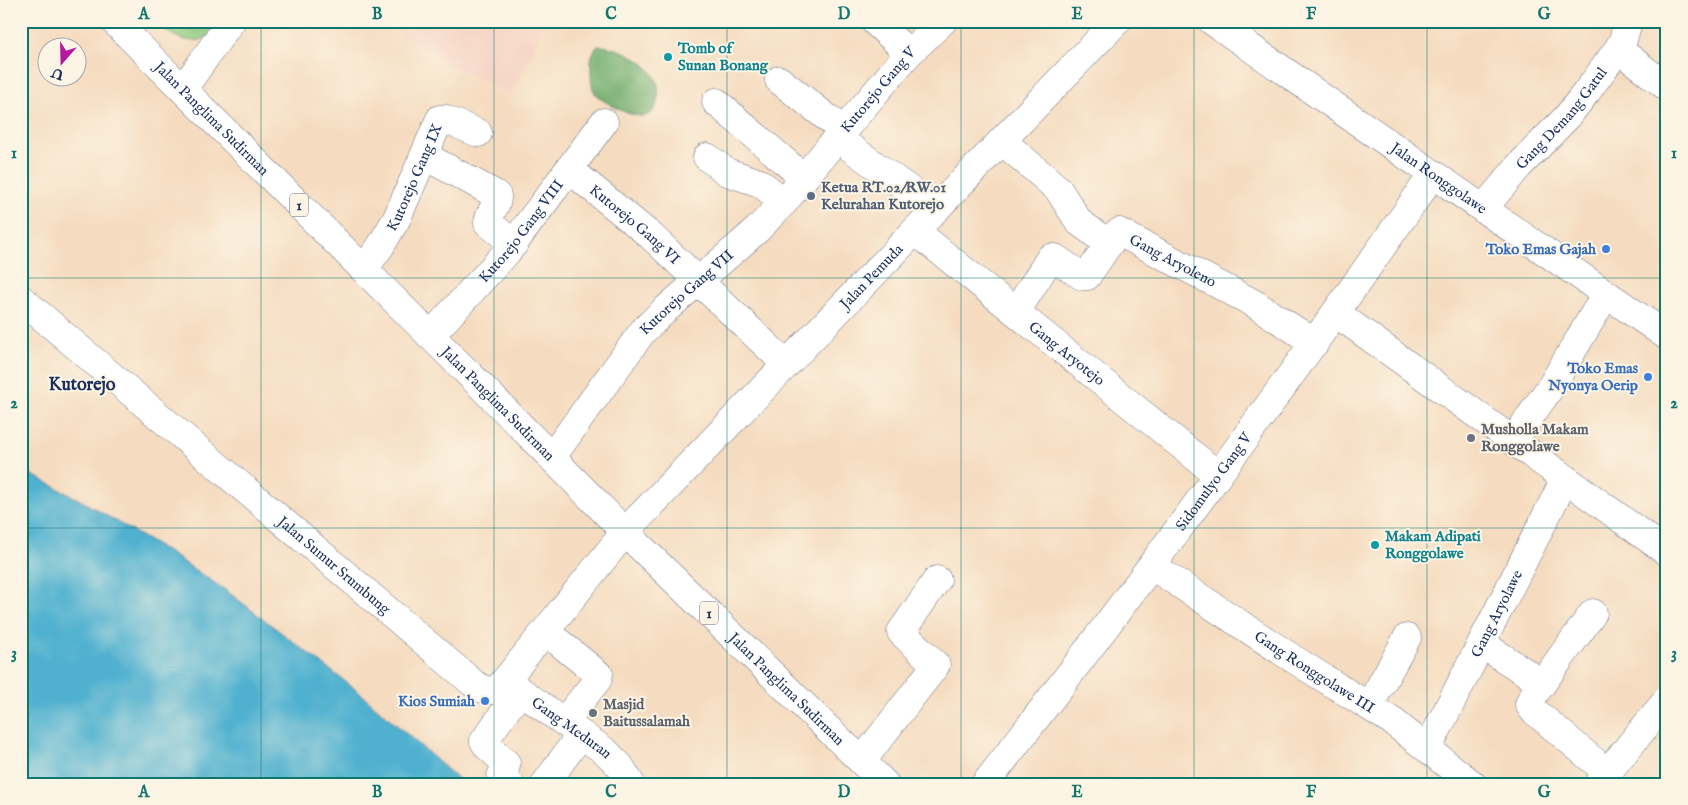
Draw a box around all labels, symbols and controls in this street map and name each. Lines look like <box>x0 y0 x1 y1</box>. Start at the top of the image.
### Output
text: A <box>138 5 151 25</box>
text: B <box>372 5 383 25</box>
text: C <box>605 5 617 25</box>
text: D <box>838 5 851 25</box>
text: E <box>1071 5 1083 25</box>
text: F <box>1306 5 1317 25</box>
text: G <box>1538 5 1551 25</box>
north arrow <box>38 38 88 88</box>
place label: Tomb of Sunan Bonang <box>677 39 769 75</box>
street label: Kutorejo Gang V <box>836 42 920 137</box>
marker: Tomb of Sunan Bonang <box>662 51 674 63</box>
street label: Jalan Panglima Sudirman <box>149 56 273 180</box>
text: U <box>48 62 67 84</box>
street label: Gang Demang Gatul <box>1512 63 1612 174</box>
street label: Kutorejo Gang IX <box>382 121 447 235</box>
street label: Jalan Ronggolawe <box>1385 137 1491 219</box>
text: 1 <box>11 144 17 164</box>
text: 1 <box>1671 144 1677 164</box>
street label: Kutorejo Gang VIII <box>475 176 568 287</box>
place label: Ketua RT.02/RW.01 Kelurahan Kutorejo <box>821 178 946 214</box>
street label: Kutorejo Gang VI <box>585 181 684 269</box>
marker: Ketua RT.02/RW.01 Kelurahan Kutorejo <box>805 190 817 202</box>
road number: 1 <box>290 194 308 216</box>
street label: Gang Aryoleno <box>1126 230 1219 292</box>
street label: Jalan Pemuda <box>834 240 908 315</box>
place label: Toko Emas Gajah <box>1485 240 1597 259</box>
marker: Toko Emas Gajah <box>1600 243 1612 255</box>
street label: Kutorejo Gang VII <box>636 245 738 339</box>
street label: Gang Aryotejo <box>1025 317 1109 390</box>
street label: Jalan Panglima Sudirman <box>435 341 559 465</box>
place label: Toko Emas Nyonya Oerip <box>1547 359 1639 395</box>
marker: Toko Emas Nyonya Oerip <box>1642 371 1654 383</box>
district label: Kutorejo <box>49 374 116 397</box>
text: 2 <box>10 394 18 414</box>
text: 2 <box>1670 394 1678 414</box>
place label: Musholla Makam Ronggolawe <box>1481 420 1589 456</box>
street label: Sidomulyo Gang V <box>1171 428 1257 535</box>
marker: Musholla Makam Ronggolawe <box>1465 432 1477 444</box>
street label: Jalan Sumur Srumbung <box>272 511 395 619</box>
place label: Makam Adipati Ronggolawe <box>1385 527 1481 563</box>
marker: Makam Adipati Ronggolawe <box>1369 539 1381 551</box>
street label: Gang Aryolawe <box>1467 567 1527 661</box>
road number: 1 <box>700 602 718 624</box>
street label: Jalan Panglima Sudirman <box>723 627 848 750</box>
street label: Gang Ronggolawe III <box>1250 627 1379 718</box>
text: 3 <box>11 644 17 664</box>
text: 3 <box>1671 644 1677 664</box>
place label: Kios Sumiah <box>398 692 476 711</box>
street label: Gang Meduran <box>527 693 616 763</box>
marker: Kios Sumiah <box>479 695 491 707</box>
place label: Masjid Baitussalamah <box>603 695 691 731</box>
marker: Masjid Baitussalamah <box>587 707 599 719</box>
text: A <box>138 783 151 803</box>
text: B <box>372 783 383 803</box>
text: C <box>605 783 617 803</box>
text: D <box>838 783 851 803</box>
text: E <box>1071 783 1083 803</box>
text: F <box>1306 783 1317 803</box>
text: G <box>1538 783 1551 803</box>

